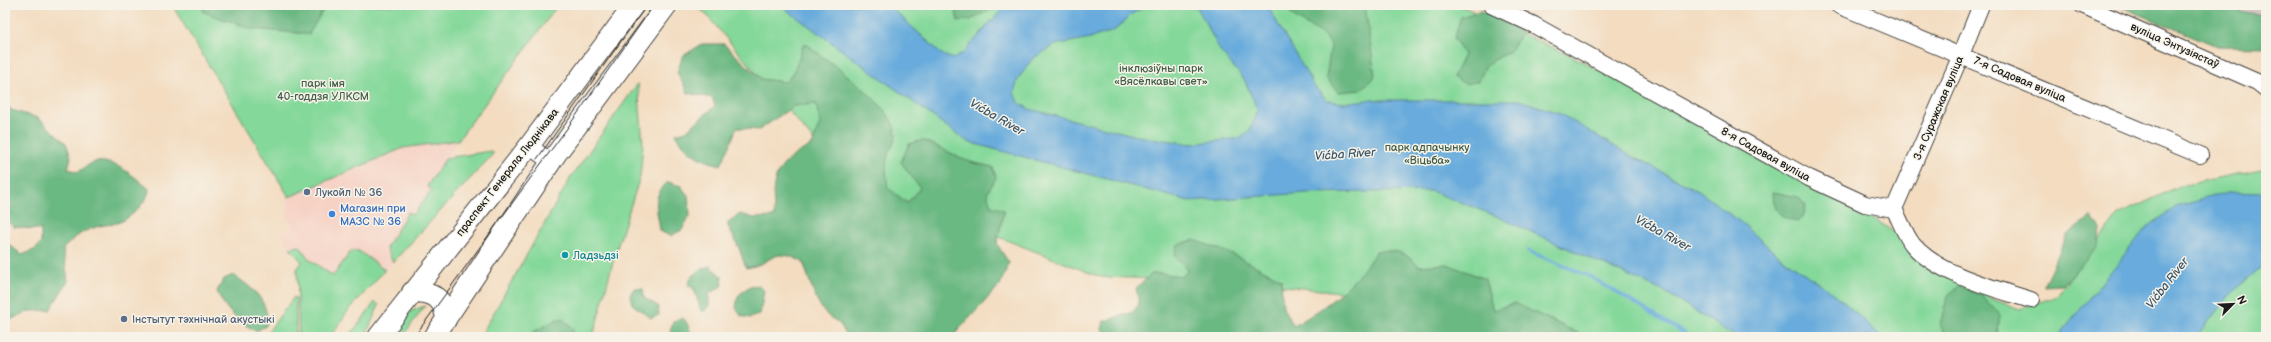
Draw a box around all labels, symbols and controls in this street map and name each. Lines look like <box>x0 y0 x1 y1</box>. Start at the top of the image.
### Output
street label: вуліца Энтузіястаў <box>2128 20 2221 71</box>
street label: 3-я Суражская вуліца <box>1911 54 1967 162</box>
street label: 7-я Садовая вуліца <box>1972 54 2068 105</box>
park label: інклюзіўны парк «Вясёлкавы свет» <box>1114 62 1208 88</box>
park label: парк імя 40-годдзя УЛКСМ <box>277 77 369 103</box>
water label: Vićba River <box>967 96 1028 140</box>
street label: праспект Генерала Люднікава <box>453 105 562 239</box>
street label: 8-я Садовая вуліца <box>1719 125 1813 185</box>
park label: парк адпачынку «Віцьба» <box>1385 141 1469 167</box>
water label: Vićba River <box>1314 145 1378 164</box>
place label: Лукойл № 36 <box>314 186 383 199</box>
marker: Лукойл № 36 <box>302 187 312 197</box>
place label: Магазин при МАЗС № 36 <box>340 202 406 228</box>
marker: Магазин при МАЗС № 36 <box>327 209 337 219</box>
water label: Vićba River <box>1633 212 1694 256</box>
place label: Ладзьдзі <box>572 249 619 262</box>
marker: Ладзьдзі <box>560 250 570 260</box>
water label: Vićba River <box>2143 253 2193 312</box>
north arrow <box>2213 284 2253 324</box>
text: N <box>2234 294 2249 307</box>
place label: Інстытут тэхнічнай акустыкі <box>132 313 275 326</box>
marker: Інстытут тэхнічнай акустыкі <box>119 314 129 324</box>

